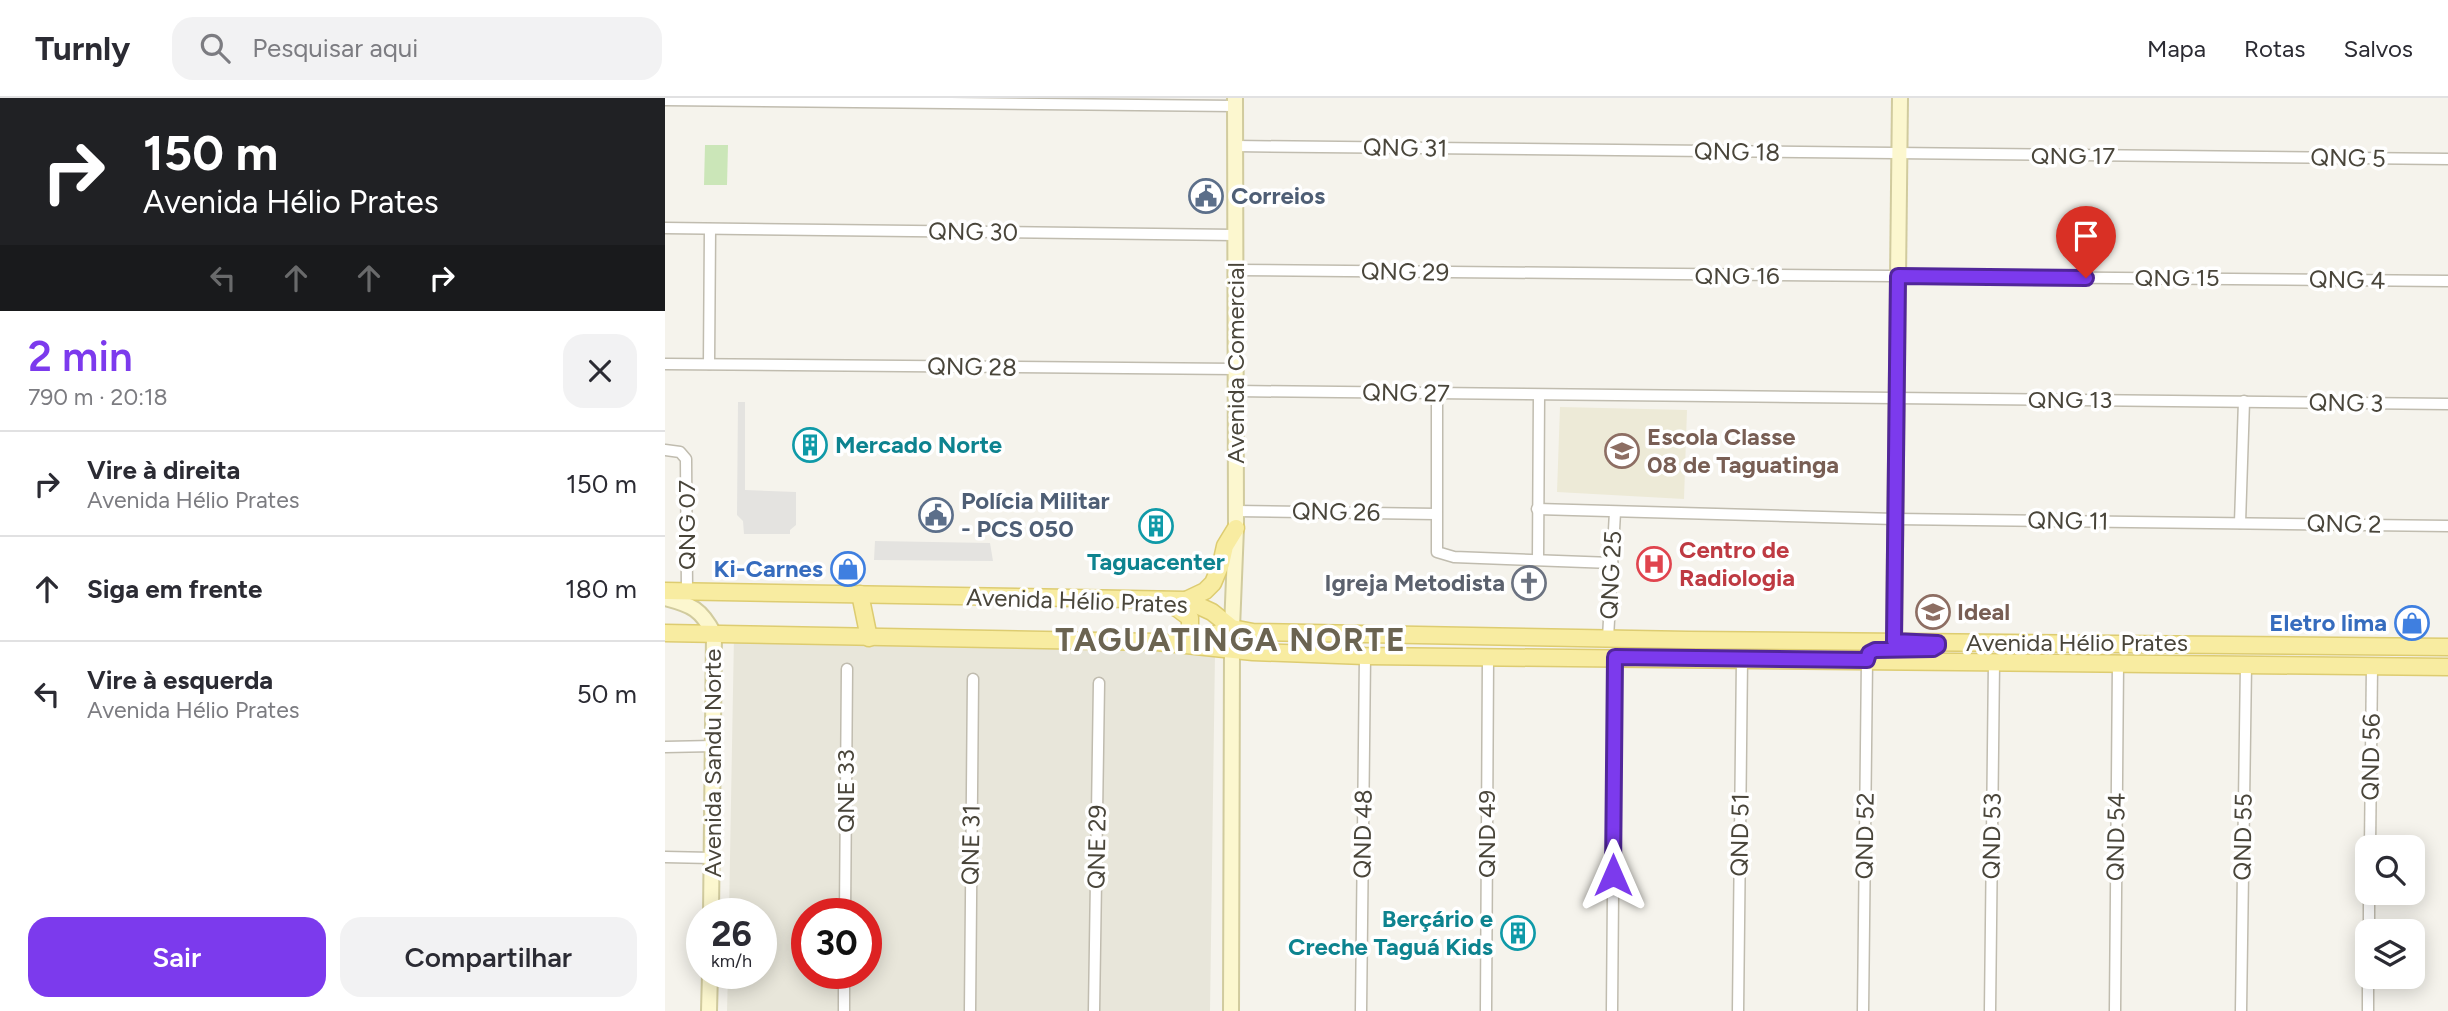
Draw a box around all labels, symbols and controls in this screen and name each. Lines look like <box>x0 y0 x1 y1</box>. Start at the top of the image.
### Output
search box <box>172 17 662 80</box>
text: Turnly <box>35 29 130 68</box>
icon: search <box>196 29 234 67</box>
text: Pesquisar aqui <box>252 32 418 64</box>
text: Mapa <box>2147 34 2206 63</box>
text: Rotas <box>2244 34 2305 63</box>
text: Salvos <box>2343 34 2413 63</box>
text: 150 m <box>143 123 278 182</box>
icon: right <box>28 126 119 217</box>
street label: QNG 31 <box>1363 132 1447 163</box>
street label: QNG 18 <box>1694 136 1780 167</box>
street label: QNG 17 <box>2031 141 2115 170</box>
street label: QNG 5 <box>2310 142 2386 173</box>
public building icon: Correios <box>1187 177 1225 215</box>
place label: Correios <box>1231 181 1325 210</box>
text: Avenida Hélio Prates <box>143 183 439 221</box>
pin <box>2056 206 2116 278</box>
street label: QNG 30 <box>928 216 1018 247</box>
icon: arrive <box>2067 217 2105 255</box>
street label: QNG 29 <box>1361 256 1449 287</box>
icon: left <box>204 259 242 297</box>
icon: ahead <box>277 259 315 297</box>
icon: ahead <box>350 259 388 297</box>
icon: right <box>423 259 461 297</box>
street label: QNG 16 <box>1695 261 1779 290</box>
street label: Avenida Comercial <box>1221 262 1250 464</box>
street label: QNG 15 <box>2134 263 2220 292</box>
street label: QNG 4 <box>2309 264 2386 295</box>
text: 2 min <box>28 331 133 382</box>
button: close <box>563 334 637 408</box>
street label: QNG 28 <box>927 351 1017 382</box>
street label: QNG 27 <box>1362 377 1450 408</box>
text: 790 m · 20:18 <box>28 383 168 411</box>
street label: QNG 13 <box>2028 385 2112 414</box>
street label: QNG 3 <box>2308 387 2384 418</box>
place label: Escola Classe 08 de Taguatinga <box>1647 422 1839 479</box>
building icon: Mercado Norte <box>791 426 829 464</box>
place label: Mercado Norte <box>835 430 1002 459</box>
school or university icon: Escola Classe 08 de Taguatinga <box>1603 432 1641 470</box>
text: Vire à direita <box>87 454 240 486</box>
icon: right <box>28 465 66 503</box>
text: 150 m <box>566 468 637 500</box>
street label: QNG 07 <box>672 480 701 570</box>
text: Avenida Hélio Prates <box>87 486 300 514</box>
place label: Polícia Militar - PCS 050 <box>961 486 1110 543</box>
public building icon: Polícia Militar - PCS 050 <box>917 496 955 534</box>
street label: QNG 26 <box>1292 496 1380 527</box>
street label: QNG 11 <box>2027 505 2109 536</box>
building icon: Taguacenter <box>1137 507 1175 545</box>
street label: QNG 2 <box>2306 508 2382 539</box>
street label: QNG 25 <box>1594 530 1627 620</box>
place label: Centro de Radiologia <box>1679 535 1795 592</box>
hospital icon: Centro de Radiologia <box>1635 545 1673 583</box>
place label: Taguacenter <box>1087 547 1225 576</box>
shop icon: Ki-Carnes <box>829 550 867 588</box>
place label: Ki-Carnes <box>714 554 823 583</box>
church icon: Igreja Metodista <box>1510 564 1548 602</box>
place label: Igreja Metodista <box>1325 568 1505 597</box>
icon: ahead <box>28 570 66 608</box>
text: Siga em frente <box>87 573 262 605</box>
text: 180 m <box>565 573 637 605</box>
street label: Avenida Hélio Prates <box>966 582 1188 619</box>
school or university icon: Ideal <box>1914 593 1952 631</box>
place label: Ideal <box>1957 597 2010 626</box>
shop icon: Eletro lima <box>2393 604 2431 642</box>
place label: Eletro lima <box>2269 608 2387 637</box>
district label: TAGUATINGA NORTE <box>1055 621 1407 659</box>
street label: Avenida Hélio Prates <box>1966 628 2188 657</box>
street label: Avenida Sandu Norte <box>698 649 727 877</box>
text: Vire à esquerda <box>87 664 273 696</box>
icon: left <box>28 675 66 713</box>
text: 50 m <box>577 678 637 710</box>
text: Avenida Hélio Prates <box>87 696 300 724</box>
street label: QND 56 <box>2355 713 2386 801</box>
street label: QNE 33 <box>831 749 860 833</box>
street label: QND 48 <box>1347 789 1378 879</box>
street label: QND 49 <box>1472 790 1501 878</box>
street label: QND 52 <box>1849 792 1880 880</box>
street label: QND 53 <box>1976 792 2007 880</box>
street label: QND 54 <box>2100 792 2131 881</box>
street label: QND 51 <box>1724 793 1755 877</box>
street label: QND 55 <box>2227 793 2258 881</box>
street label: QNE 31 <box>955 805 986 885</box>
street label: QNE 29 <box>1081 805 1112 889</box>
map controls <box>2355 835 2425 989</box>
button: search <box>2355 835 2425 905</box>
position arrow <box>1576 838 1650 912</box>
speed limit sign: 30 <box>791 898 882 989</box>
place label: Berçário e Creche Taguá Kids <box>1288 904 1493 961</box>
text: 26 <box>711 913 752 955</box>
building icon: Berçário e Creche Taguá Kids <box>1499 914 1537 952</box>
button: Sair <box>28 917 326 997</box>
button: Compartilhar <box>340 917 637 997</box>
button: layers <box>2355 919 2425 989</box>
text: km/h <box>711 950 752 972</box>

